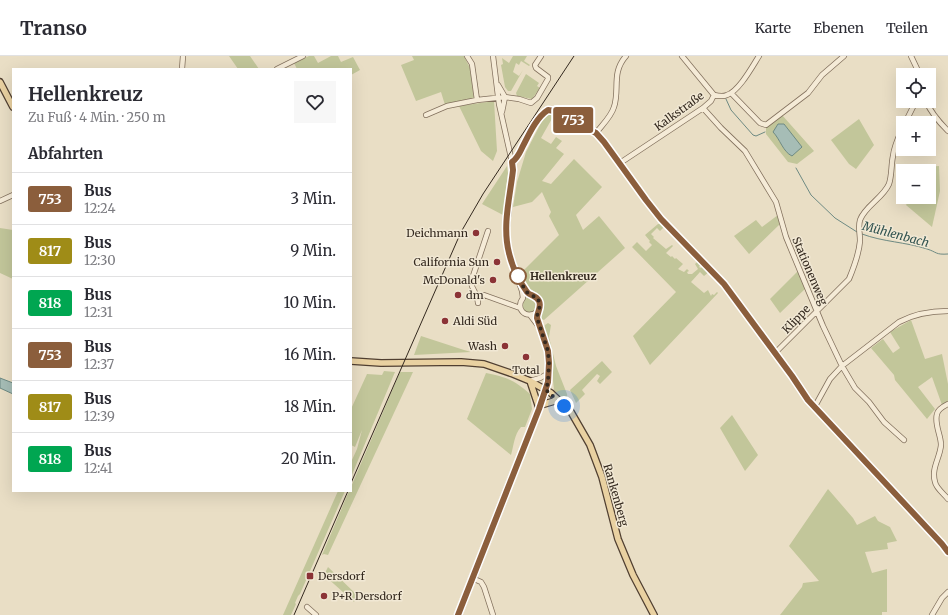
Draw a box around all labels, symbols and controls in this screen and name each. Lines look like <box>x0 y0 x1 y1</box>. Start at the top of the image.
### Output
text: Transo <box>20 16 87 40</box>
text: Karte <box>755 19 791 37</box>
text: Ebenen <box>813 19 864 37</box>
text: Teilen <box>886 19 928 37</box>
map controls <box>896 68 936 204</box>
button: locate <box>896 68 936 108</box>
button: heart <box>294 81 336 123</box>
text: Hellenkreuz <box>28 82 143 106</box>
street label: Kalkstraße <box>652 88 707 134</box>
line badge: 753 <box>550 107 596 133</box>
text: Zu Fuß · 4 Min. · 250 m <box>28 109 166 126</box>
text: 753 <box>561 111 585 129</box>
button: + <box>896 116 936 156</box>
text: Abfahrten <box>28 144 103 163</box>
button: − <box>896 164 936 204</box>
text: Bus <box>84 181 112 200</box>
text: 3 Min. <box>291 189 336 208</box>
text: 753 <box>38 190 62 208</box>
text: 12:24 <box>84 200 115 217</box>
water label: Mühlenbach <box>860 218 931 250</box>
place label: Deichmann <box>406 226 469 240</box>
marker: Deichmann <box>471 228 481 238</box>
text: Bus <box>84 233 112 252</box>
street label: Stationenweg <box>789 235 831 308</box>
text: 9 Min. <box>290 241 336 260</box>
text: 817 <box>39 242 61 260</box>
text: 12:30 <box>84 252 116 269</box>
place label: California Sun <box>414 255 490 269</box>
marker: California Sun <box>492 257 502 267</box>
marker: Hellenkreuz <box>509 267 527 285</box>
place label: Hellenkreuz <box>530 269 596 283</box>
place label: McDonald's <box>423 273 485 287</box>
marker: McDonald's <box>488 275 498 285</box>
text: Bus <box>84 285 112 304</box>
place label: dm <box>466 288 484 302</box>
marker: dm <box>453 290 463 300</box>
text: 10 Min. <box>283 293 336 312</box>
text: 818 <box>39 294 62 312</box>
street label: Klippe <box>779 302 813 336</box>
text: 12:31 <box>84 304 113 321</box>
place label: Aldi Süd <box>452 314 497 328</box>
marker: Aldi Süd <box>440 316 450 326</box>
text: Bus <box>84 337 112 356</box>
place label: Wash <box>467 339 498 353</box>
marker: Wash <box>500 341 510 351</box>
text: 16 Min. <box>284 345 336 364</box>
text: 753 <box>38 346 62 364</box>
marker: Total <box>521 352 531 362</box>
text: 12:37 <box>84 356 114 373</box>
place label: Total <box>512 363 540 377</box>
text: Bus <box>84 389 112 408</box>
your location <box>554 396 574 416</box>
text: 18 Min. <box>284 397 336 416</box>
text: 817 <box>39 398 61 416</box>
text: 12:39 <box>84 408 115 425</box>
text: Bus <box>84 441 112 460</box>
text: 20 Min. <box>281 449 336 468</box>
text: 818 <box>39 450 62 468</box>
text: 12:41 <box>84 460 113 477</box>
street label: Rankenberg <box>600 462 632 528</box>
place label: Dersdorf <box>318 569 365 583</box>
marker: Dersdorf <box>305 571 315 581</box>
place label: P+R Dersdorf <box>332 589 402 603</box>
marker: P+R Dersdorf <box>319 591 329 601</box>

